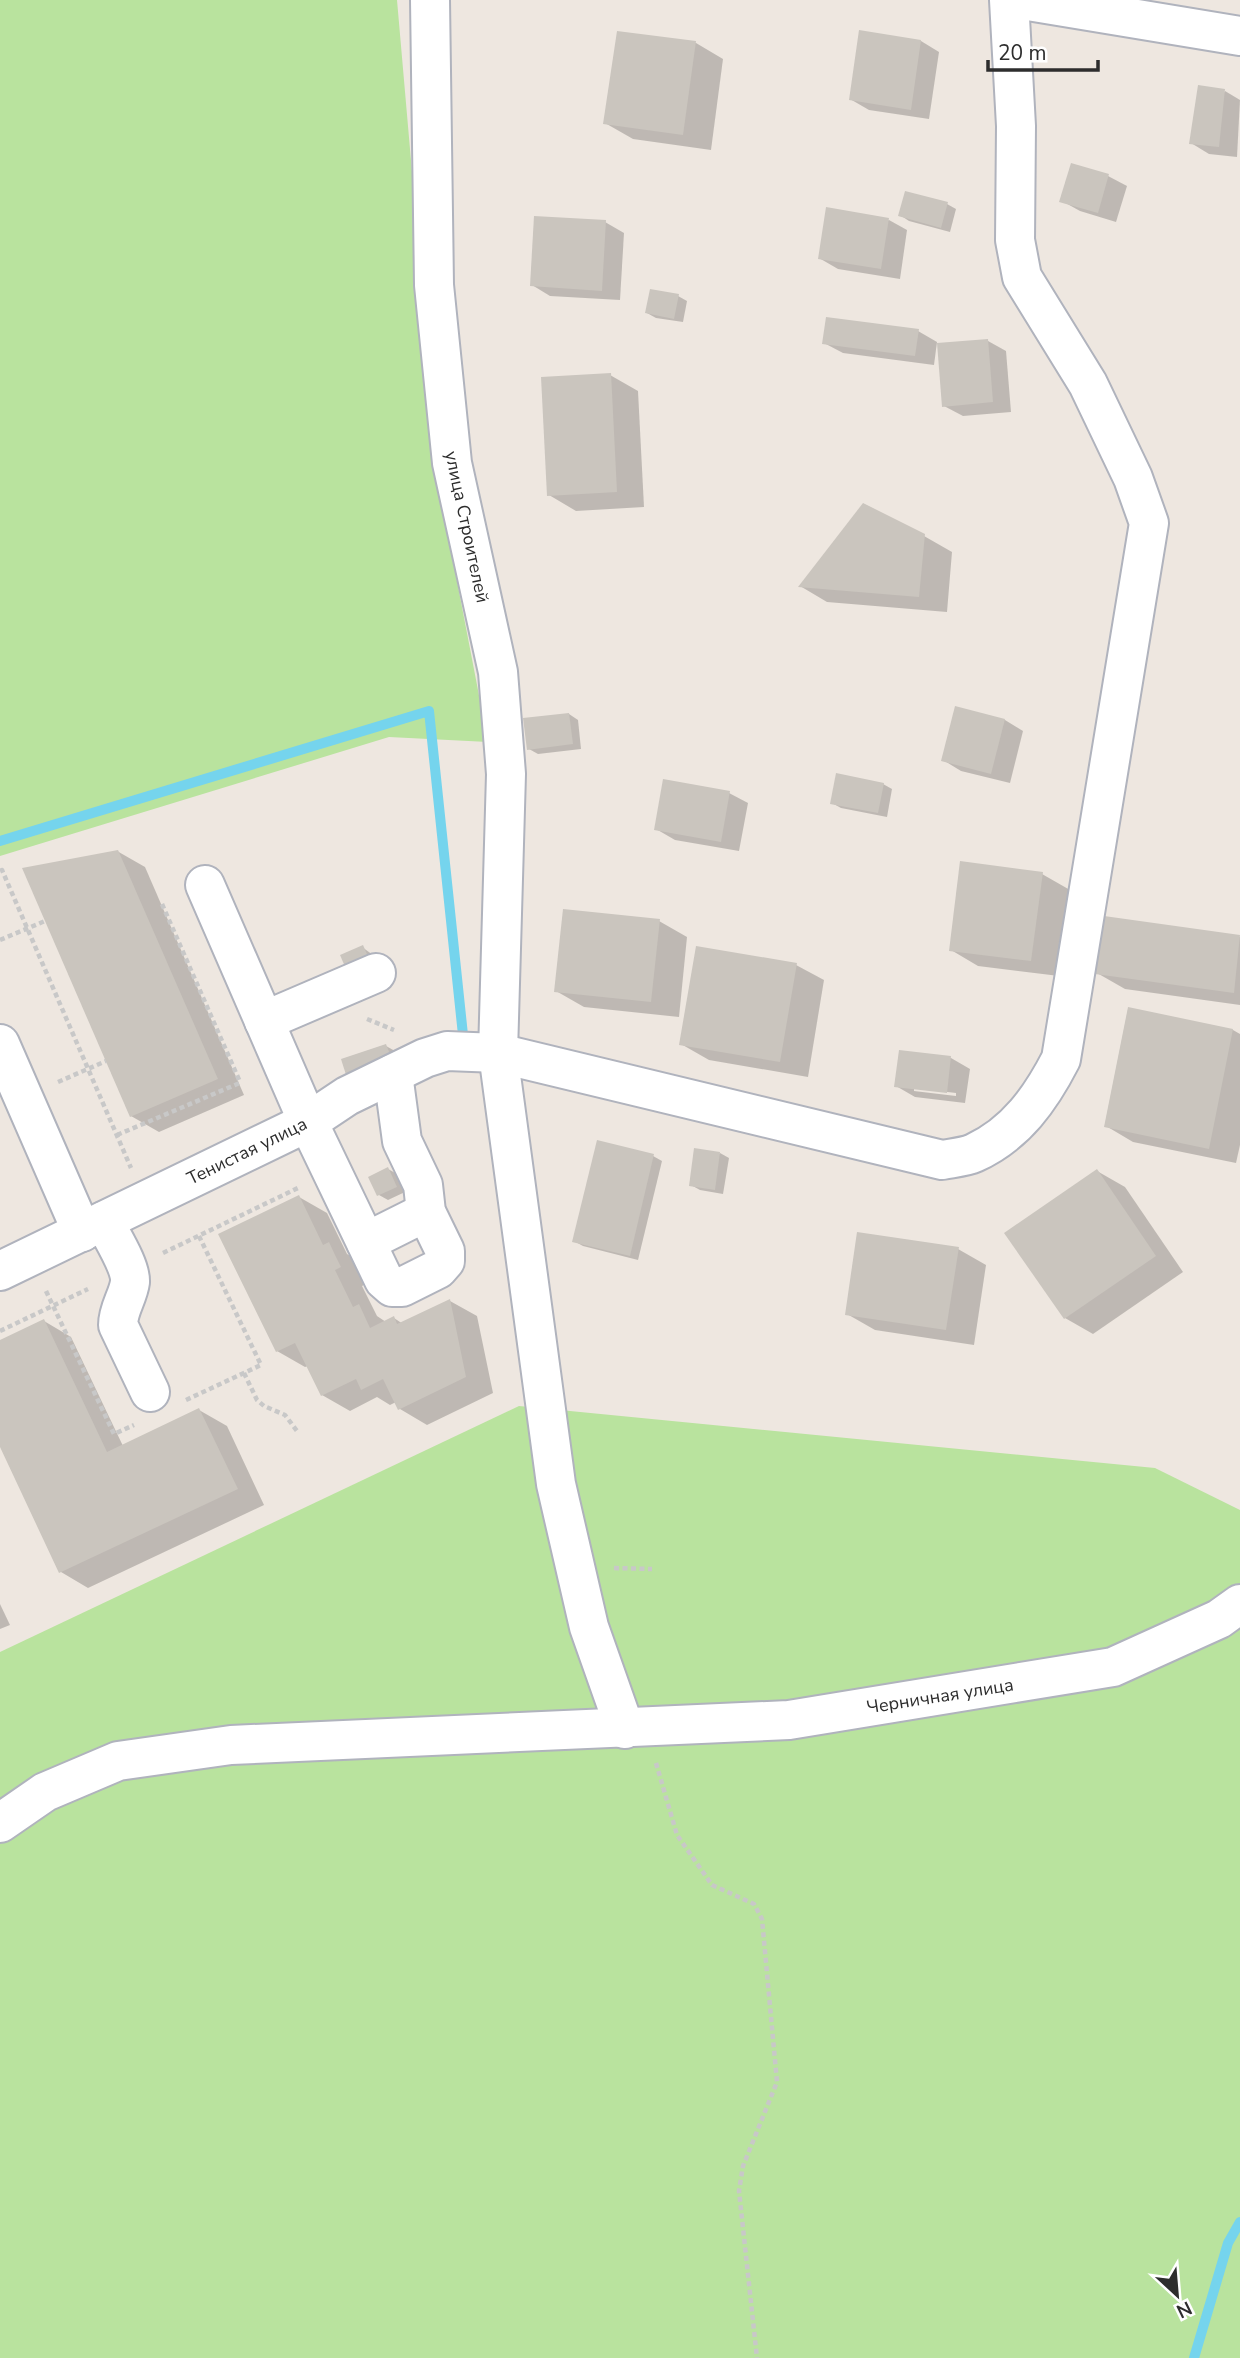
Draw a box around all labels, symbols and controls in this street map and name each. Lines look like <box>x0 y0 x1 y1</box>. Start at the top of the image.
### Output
scale bar <box>988 28 1098 72</box>
text: 20 m <box>998 39 1047 67</box>
street label: улица Строителей <box>439 449 495 605</box>
street label: Тенистая улица <box>183 1111 311 1191</box>
street label: Черничная улица <box>865 1673 1015 1719</box>
north arrow <box>1142 2260 1212 2330</box>
text: N <box>1172 2295 1196 2324</box>

